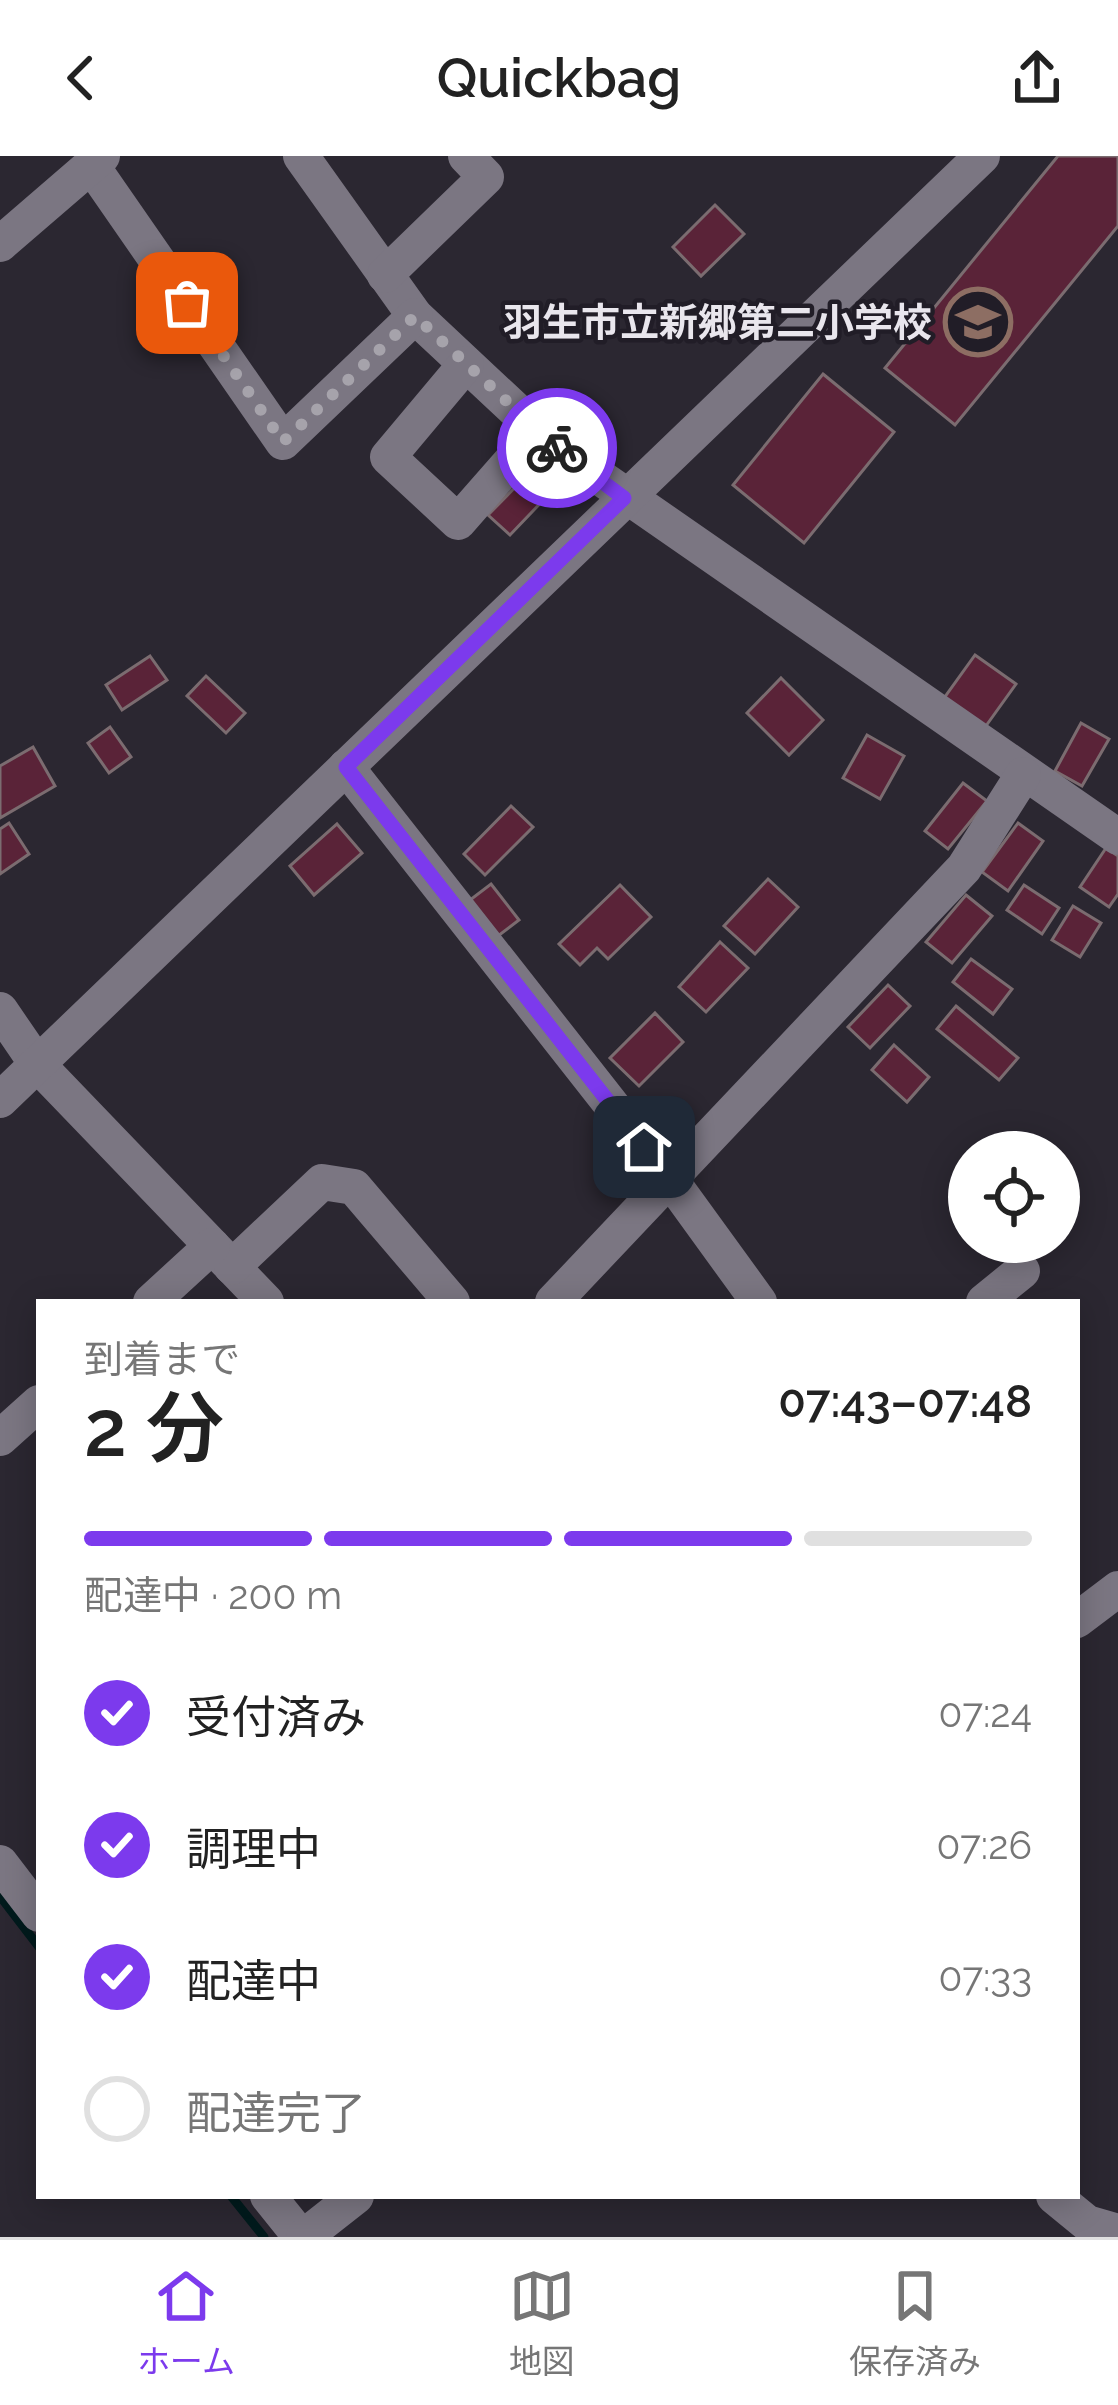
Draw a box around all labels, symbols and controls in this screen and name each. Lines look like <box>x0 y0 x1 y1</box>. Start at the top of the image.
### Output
icon: back <box>48 45 114 111</box>
icon: share <box>1004 45 1070 111</box>
text: Quickbag <box>437 46 681 110</box>
pin <box>136 252 238 354</box>
icon: bag <box>154 270 220 336</box>
school or university icon: 羽生市立新郷第二小学校 <box>943 287 1013 357</box>
place label: 羽生市立新郷第二小学校 <box>503 299 932 345</box>
courier <box>497 388 617 508</box>
icon: bike <box>524 415 590 481</box>
pin <box>593 1096 695 1198</box>
icon: home <box>611 1114 677 1180</box>
map controls <box>948 1131 1080 1263</box>
button: locate <box>948 1131 1080 1263</box>
text: 到着まで <box>84 1336 240 1382</box>
text: 07:43–07:48 <box>778 1375 1032 1428</box>
text: 2 分 <box>84 1383 224 1474</box>
text: 配達中 · 200 m <box>84 1572 342 1618</box>
icon: check <box>84 1680 150 1746</box>
text: 07:24 <box>939 1690 1032 1736</box>
text: 受付済み <box>186 1691 366 1744</box>
icon: check <box>84 1812 150 1878</box>
text: 07:26 <box>936 1822 1032 1868</box>
text: 調理中 <box>186 1823 321 1876</box>
icon: check <box>84 1944 150 2010</box>
text: 07:33 <box>939 1954 1032 2000</box>
text: 配達中 <box>186 1955 321 2008</box>
text: 配達完了 <box>186 2087 366 2140</box>
tab: ホーム <box>137 2263 235 2383</box>
tab: 地図 <box>509 2263 575 2383</box>
tab: 保存済み <box>849 2263 981 2383</box>

